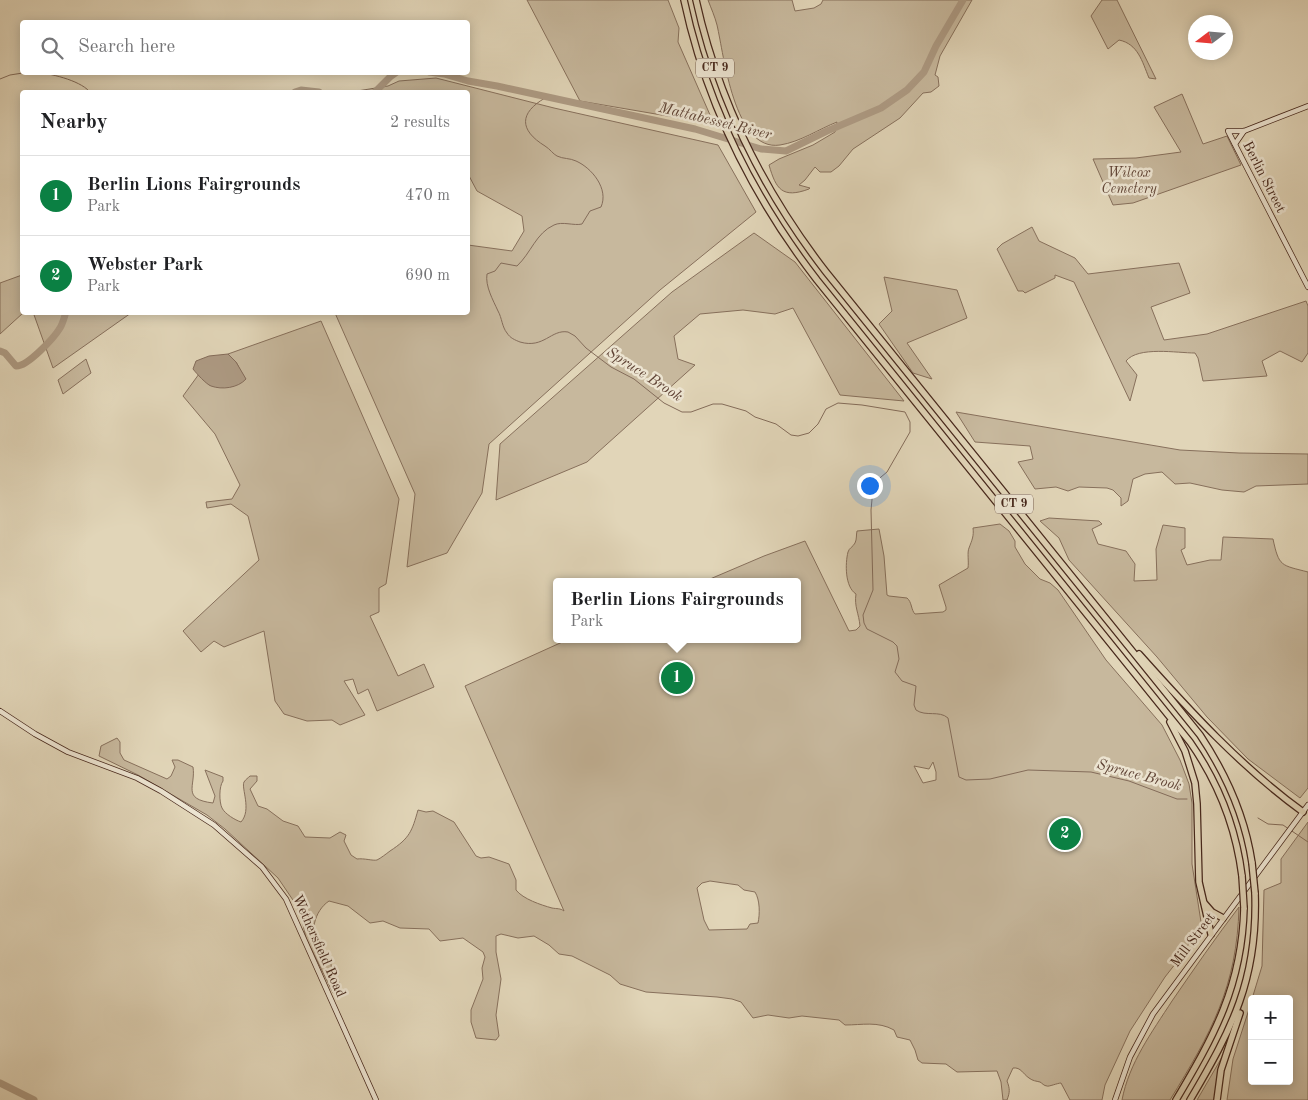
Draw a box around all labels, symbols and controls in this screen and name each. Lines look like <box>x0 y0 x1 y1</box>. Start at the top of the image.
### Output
north arrow <box>1188 15 1233 60</box>
search box <box>20 20 470 75</box>
icon: search <box>38 34 66 62</box>
text: Search here <box>78 38 175 57</box>
road number: CT 9 <box>696 58 734 78</box>
water label: Mattabesset River <box>656 100 773 143</box>
text: Nearby <box>40 112 108 133</box>
text: 2 results <box>390 115 450 131</box>
street label: Berlin Street <box>1240 139 1288 215</box>
park label: Wilcox Cemetery <box>1101 166 1158 197</box>
text: Berlin Lions Fairgrounds <box>87 176 300 195</box>
text: 1 <box>51 188 61 204</box>
text: 470 m <box>405 188 450 204</box>
text: Park <box>87 199 120 215</box>
text: Webster Park <box>87 256 203 275</box>
text: 2 <box>51 268 61 284</box>
text: 690 m <box>405 268 450 284</box>
text: Park <box>87 279 120 295</box>
water label: Spruce Brook <box>603 345 685 405</box>
your location <box>857 473 883 499</box>
road number: CT 9 <box>995 494 1033 514</box>
popup <box>553 578 801 643</box>
text: Berlin Lions Fairgrounds <box>570 591 784 610</box>
text: Park <box>570 614 603 630</box>
pin: 1 <box>661 659 693 697</box>
water label: Spruce Brook <box>1095 757 1183 795</box>
pin: 2 <box>1049 815 1081 853</box>
street label: Wethersfield Road <box>290 893 348 999</box>
street label: Mill Street <box>1168 910 1218 970</box>
map controls <box>1248 995 1293 1085</box>
button: + <box>1248 995 1293 1040</box>
button: − <box>1248 1040 1293 1085</box>

